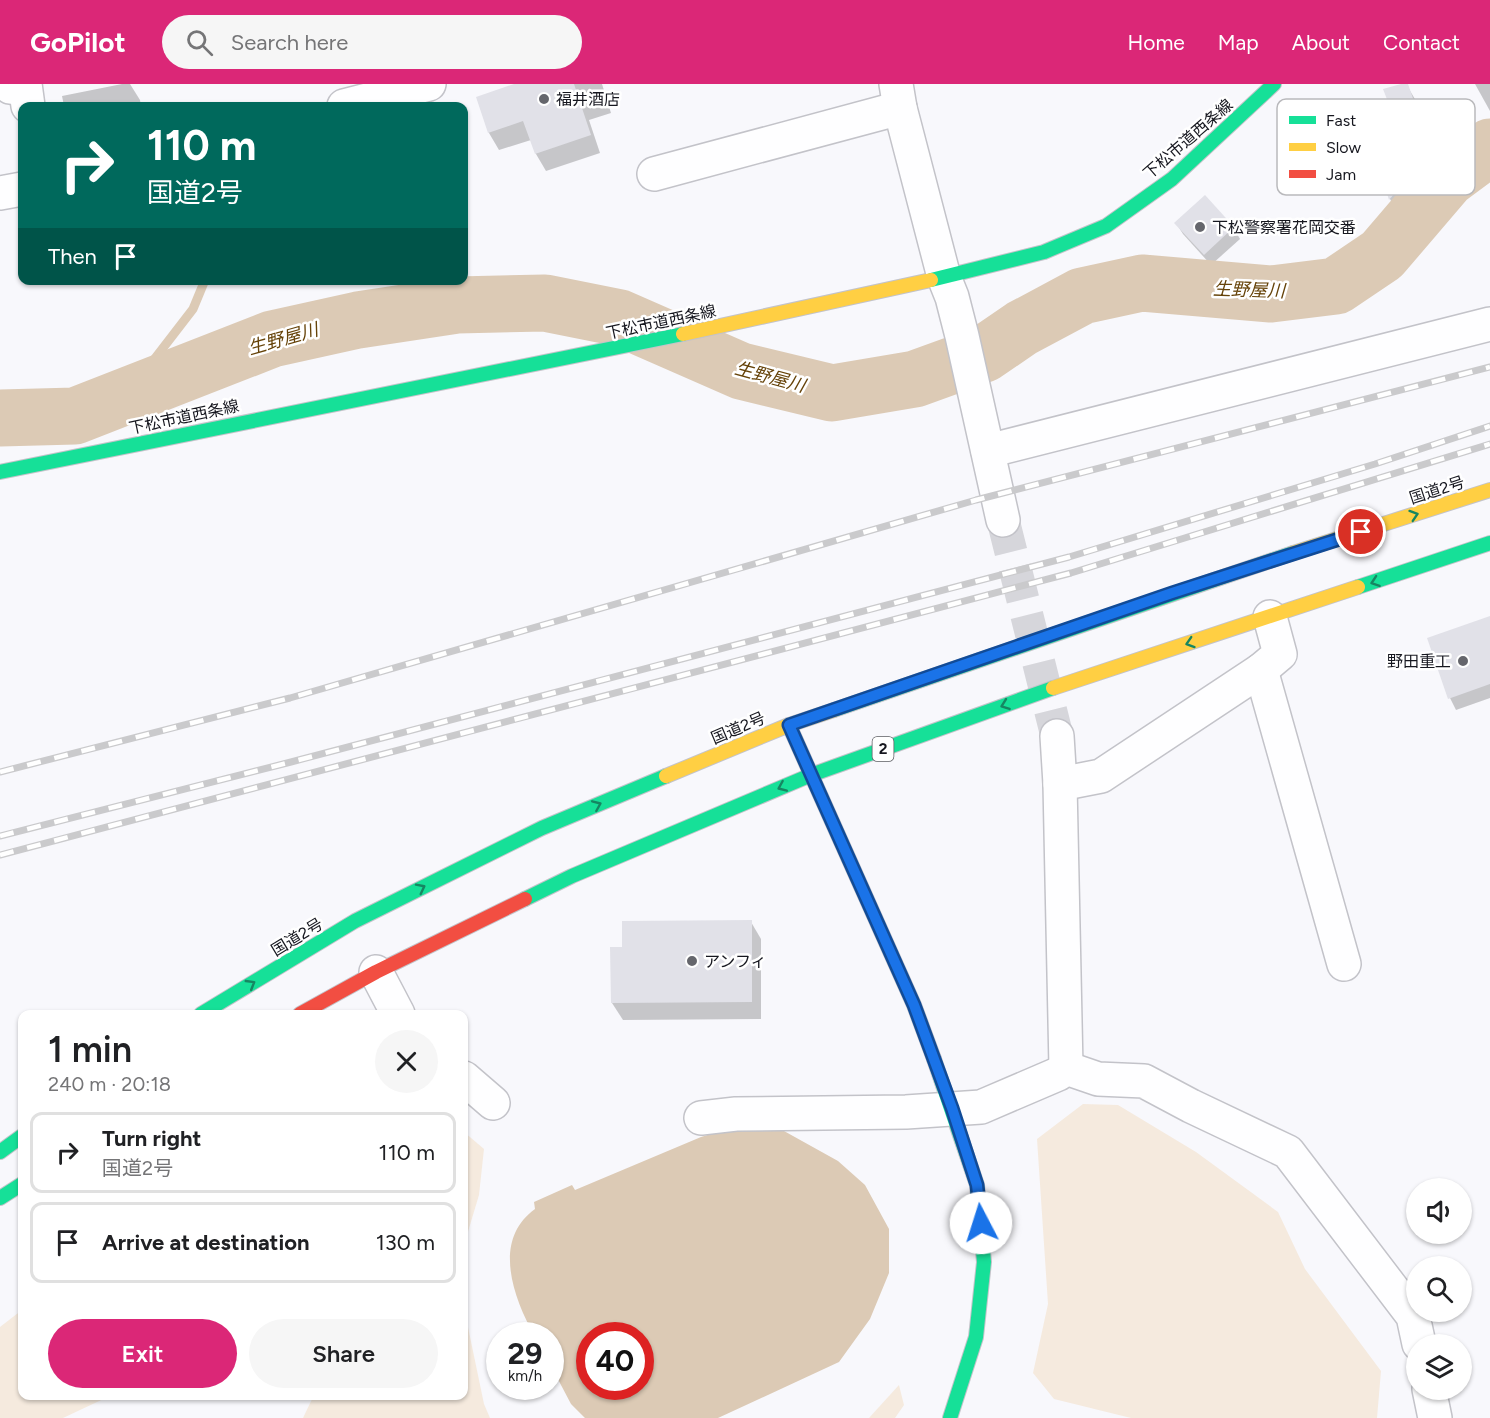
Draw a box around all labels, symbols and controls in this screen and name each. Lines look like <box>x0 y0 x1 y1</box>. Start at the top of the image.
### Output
search box <box>162 15 582 69</box>
text: GoPilot <box>30 25 126 59</box>
icon: search <box>183 26 216 59</box>
text: Search here <box>231 29 348 56</box>
text: Home <box>1128 30 1185 55</box>
text: Map <box>1218 30 1259 55</box>
text: About <box>1292 30 1350 55</box>
text: Contact <box>1383 30 1460 55</box>
place label: 福井酒店 <box>556 90 620 109</box>
marker: 福井酒店 <box>537 92 551 106</box>
street label: 下松市道西条線 <box>1139 95 1237 183</box>
legend <box>1277 99 1475 195</box>
text: Fast <box>1326 111 1356 130</box>
text: 110 m <box>147 120 256 171</box>
icon: right <box>48 126 126 204</box>
text: Slow <box>1326 138 1361 157</box>
text: Jam <box>1326 165 1356 184</box>
text: 国道2号 <box>147 176 243 209</box>
place label: 下松警察署花岡交番 <box>1212 218 1356 237</box>
marker: 下松警察署花岡交番 <box>1193 220 1207 234</box>
icon: arrive <box>109 240 142 273</box>
text: Then <box>48 243 97 270</box>
water label: 生野屋川 <box>1213 278 1287 302</box>
street label: 下松市道西条線 <box>604 301 718 343</box>
water label: 生野屋川 <box>245 318 323 359</box>
water label: 生野屋川 <box>732 357 810 397</box>
street label: 下松市道西条線 <box>127 396 241 438</box>
street label: 国道2号 <box>1407 472 1467 508</box>
pin <box>1335 506 1386 557</box>
one-way arrow <box>1408 510 1419 522</box>
icon: arrive <box>1344 515 1377 548</box>
one-way arrow <box>1370 575 1381 587</box>
one-way arrow <box>1185 636 1196 649</box>
place label: 野田重工 <box>1387 652 1451 671</box>
marker: 野田重工 <box>1456 654 1470 668</box>
one-way arrow <box>1000 697 1011 710</box>
street label: 国道2号 <box>708 708 768 748</box>
road number: 2 <box>872 737 894 761</box>
one-way arrow <box>778 780 789 792</box>
one-way arrow <box>591 800 602 812</box>
one-way arrow <box>414 884 425 896</box>
street label: 国道2号 <box>268 914 326 960</box>
place label: アンフィ <box>704 952 767 971</box>
marker: アンフィ <box>685 954 699 968</box>
one-way arrow <box>245 979 255 991</box>
text: 1 min <box>48 1028 132 1071</box>
button: close <box>375 1030 438 1093</box>
text: 240 m · 20:18 <box>48 1072 171 1096</box>
text: Turn right <box>102 1125 201 1152</box>
icon: right <box>51 1136 84 1169</box>
text: 110 m <box>379 1139 435 1166</box>
text: 国道2号 <box>102 1156 173 1180</box>
map controls <box>1406 1178 1472 1400</box>
button: sound <box>1406 1178 1472 1244</box>
position arrow <box>949 1191 1013 1255</box>
icon: arrive <box>51 1226 84 1259</box>
text: Arrive at destination <box>102 1229 310 1256</box>
text: 130 m <box>376 1229 435 1256</box>
button: search <box>1406 1256 1472 1322</box>
button: Exit <box>48 1319 237 1388</box>
button: Share <box>249 1319 438 1388</box>
speed limit sign: 40 <box>576 1322 654 1400</box>
button: layers <box>1406 1334 1472 1400</box>
text: 29 <box>508 1335 542 1372</box>
text: km/h <box>508 1367 542 1385</box>

